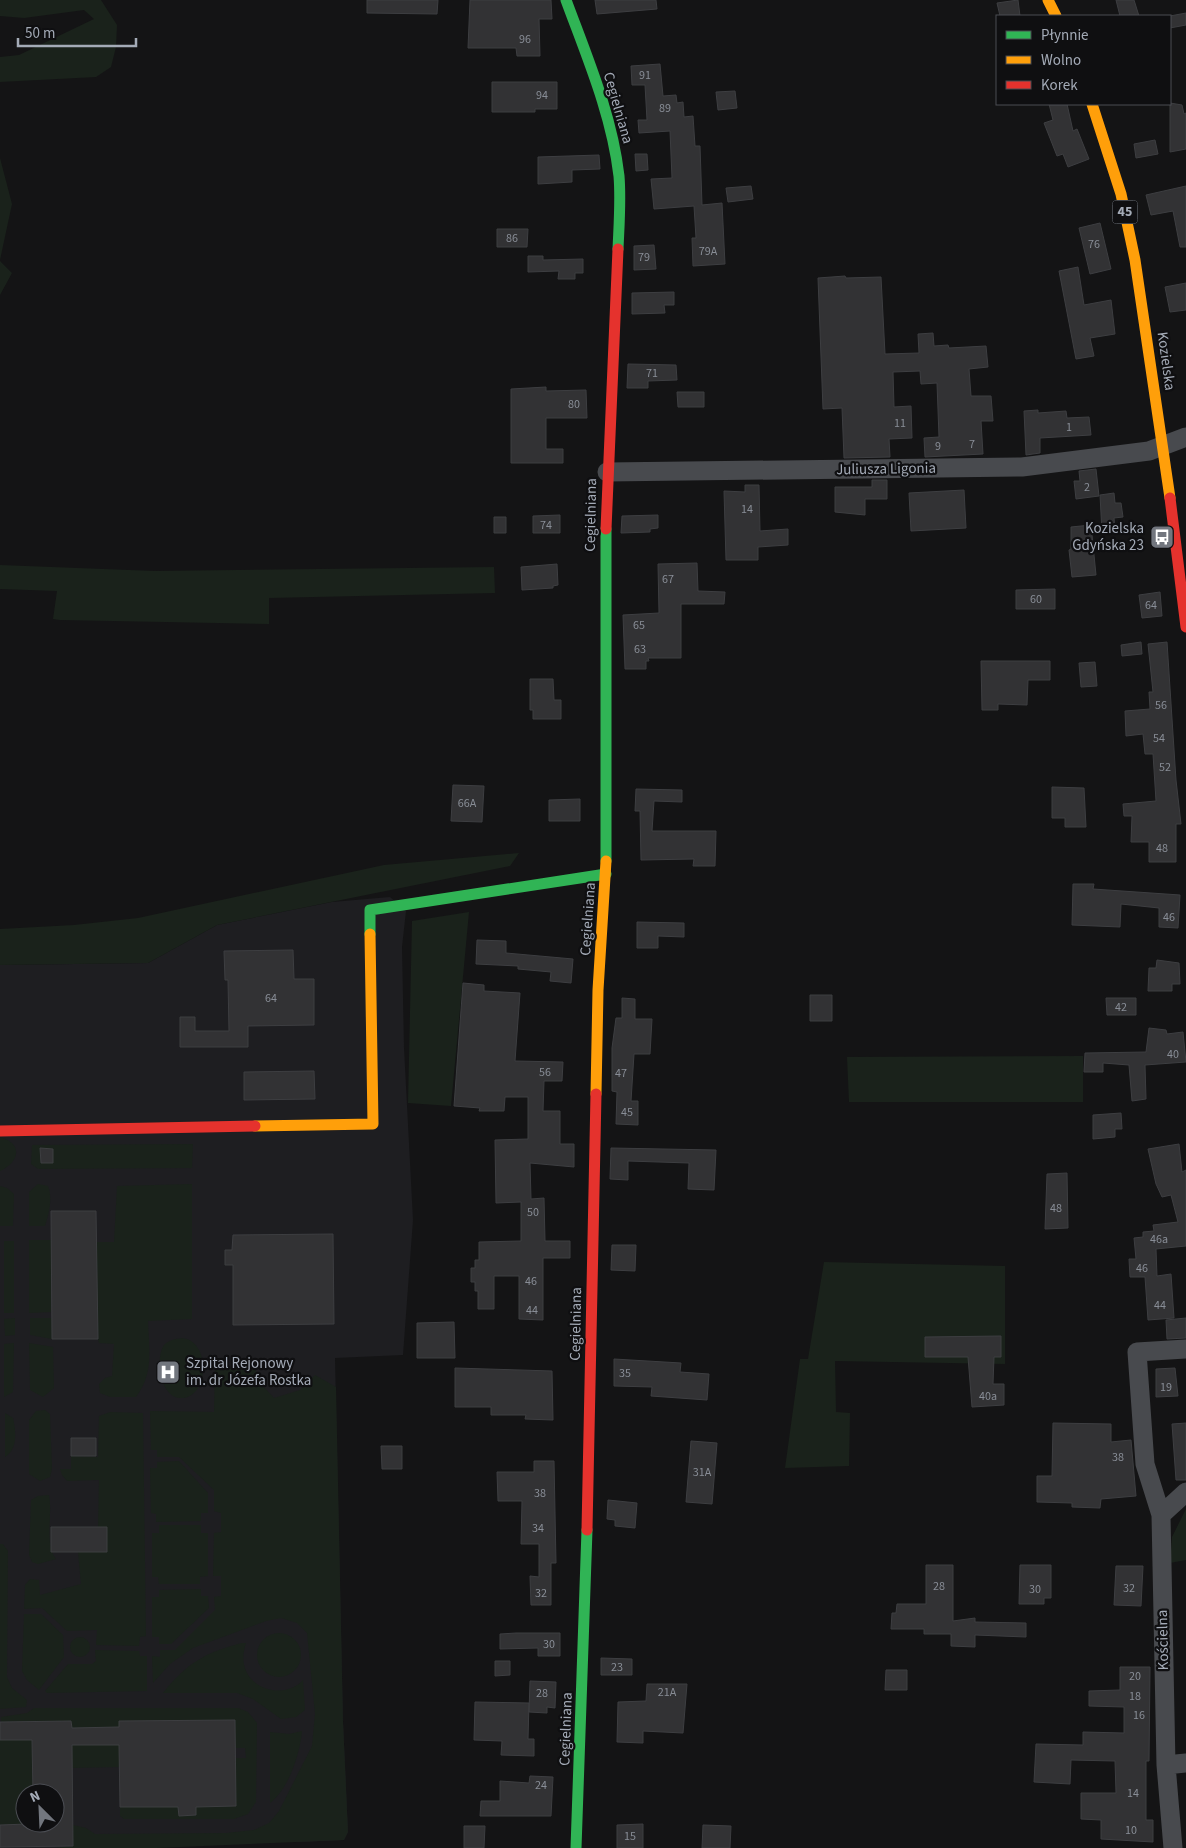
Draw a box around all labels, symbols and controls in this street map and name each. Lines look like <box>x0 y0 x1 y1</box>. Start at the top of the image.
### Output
scale bar <box>18 15 135 47</box>
legend <box>996 15 1171 105</box>
text: 50 m <box>25 23 55 44</box>
text: Płynnie <box>1041 25 1089 46</box>
house number: 96 <box>519 31 531 48</box>
text: Wolno <box>1041 50 1081 71</box>
house number: 91 <box>639 67 651 84</box>
street label: Cegielniana <box>598 70 638 146</box>
text: Korek <box>1041 75 1078 96</box>
house number: 94 <box>536 87 548 104</box>
house number: 89 <box>659 100 671 117</box>
road number: 45 <box>1112 200 1138 223</box>
house number: 86 <box>506 230 518 247</box>
house number: 76 <box>1088 236 1100 253</box>
house number: 79A <box>699 243 718 260</box>
house number: 79 <box>638 249 650 266</box>
street label: Kozielska <box>1151 330 1181 392</box>
house number: 71 <box>646 365 658 382</box>
house number: 80 <box>568 396 580 413</box>
house number: 11 <box>894 415 906 432</box>
house number: 1 <box>1066 419 1072 436</box>
house number: 7 <box>969 436 975 453</box>
house number: 9 <box>935 438 941 455</box>
street label: Juliusza Ligonia <box>836 458 936 480</box>
street label: Cegielniana <box>580 478 602 552</box>
house number: 2 <box>1084 479 1090 496</box>
house number: 14 <box>741 501 753 518</box>
house number: 74 <box>540 517 552 534</box>
place label: Kozielska Gdyńska 23 <box>1072 518 1144 556</box>
bus stop icon: Kozielska Gdyńska 23 <box>1149 524 1175 550</box>
house number: 67 <box>662 571 674 588</box>
house number: 60 <box>1030 591 1042 608</box>
house number: 64 <box>1145 597 1157 614</box>
house number: 65 <box>633 617 645 634</box>
house number: 63 <box>634 641 646 658</box>
house number: 56 <box>1155 697 1167 714</box>
house number: 54 <box>1153 730 1165 747</box>
house number: 52 <box>1159 759 1171 776</box>
house number: 66A <box>458 795 477 812</box>
house number: 48 <box>1156 840 1168 857</box>
street label: Cegielniana <box>575 882 601 956</box>
house number: 46 <box>1163 909 1175 926</box>
house number: 64 <box>265 990 277 1007</box>
house number: 42 <box>1115 999 1127 1016</box>
house number: 40 <box>1167 1046 1179 1063</box>
house number: 56 <box>539 1064 551 1081</box>
house number: 47 <box>615 1065 627 1082</box>
house number: 45 <box>621 1104 633 1121</box>
house number: 48 <box>1050 1200 1062 1217</box>
house number: 50 <box>527 1204 539 1221</box>
house number: 46a <box>1150 1231 1168 1248</box>
house number: 46 <box>1136 1260 1148 1277</box>
house number: 46 <box>525 1273 537 1290</box>
street label: Cegielniana <box>565 1287 587 1361</box>
house number: 44 <box>1154 1297 1166 1314</box>
house number: 44 <box>526 1302 538 1319</box>
place label: Szpital Rejonowy im. dr Józefa Rostka <box>186 1353 311 1391</box>
hospital icon: Szpital Rejonowy im. dr Józefa Rostka <box>155 1359 181 1385</box>
house number: 35 <box>619 1365 631 1382</box>
house number: 19 <box>1160 1379 1172 1396</box>
house number: 40a <box>979 1388 997 1405</box>
house number: 38 <box>1112 1449 1124 1466</box>
house number: 31A <box>693 1464 712 1481</box>
house number: 38 <box>534 1485 546 1502</box>
house number: 34 <box>532 1520 544 1537</box>
house number: 28 <box>933 1578 945 1595</box>
house number: 32 <box>1123 1580 1135 1597</box>
house number: 30 <box>1029 1581 1041 1598</box>
house number: 32 <box>535 1585 547 1602</box>
street label: Kościelna <box>1152 1610 1174 1670</box>
house number: 30 <box>543 1636 555 1653</box>
house number: 23 <box>611 1659 623 1676</box>
house number: 20 <box>1129 1668 1141 1685</box>
house number: 21A <box>658 1684 677 1701</box>
house number: 28 <box>536 1685 548 1702</box>
house number: 18 <box>1129 1688 1141 1705</box>
street label: Cegielniana <box>554 1692 578 1766</box>
house number: 16 <box>1133 1707 1145 1724</box>
house number: 24 <box>535 1777 547 1794</box>
north arrow <box>15 1783 65 1833</box>
house number: 14 <box>1127 1785 1139 1802</box>
text: N <box>27 1786 43 1808</box>
house number: 10 <box>1125 1822 1137 1839</box>
house number: 15 <box>624 1828 636 1845</box>

